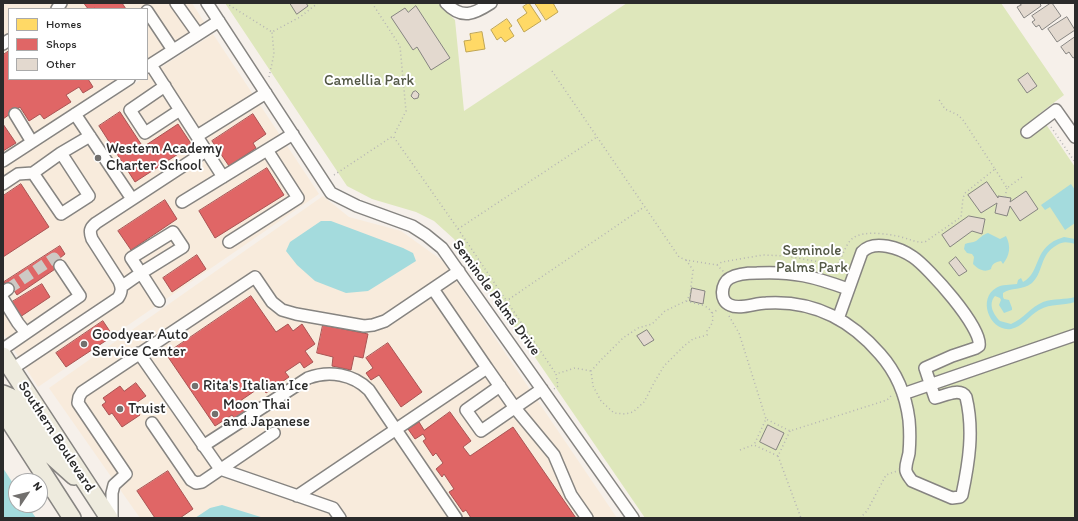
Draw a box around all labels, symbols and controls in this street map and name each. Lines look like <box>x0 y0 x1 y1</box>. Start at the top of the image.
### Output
legend <box>8 8 148 80</box>
text: Homes <box>46 17 82 31</box>
text: Shops <box>46 37 77 51</box>
text: Other <box>46 57 76 71</box>
park label: Camellia Park <box>324 72 414 90</box>
place label: Western Academy Charter School <box>106 140 222 175</box>
marker: Western Academy Charter School <box>93 153 103 163</box>
street label: Seminole Palms Drive <box>448 237 544 359</box>
park label: Seminole Palms Park <box>776 242 848 277</box>
place label: Goodyear Auto Service Center <box>92 326 188 361</box>
marker: Goodyear Auto Service Center <box>79 339 89 349</box>
place label: Rita's Italian Ice <box>203 377 308 395</box>
street label: Southern Boulevard <box>13 378 99 496</box>
marker: Rita's Italian Ice <box>190 381 200 391</box>
place label: Moon Thai and Japanese <box>223 396 310 431</box>
place label: Truist <box>128 400 166 418</box>
marker: Truist <box>115 404 125 414</box>
marker: Moon Thai and Japanese <box>210 409 220 419</box>
north arrow <box>8 473 48 513</box>
text: N <box>30 480 45 493</box>

